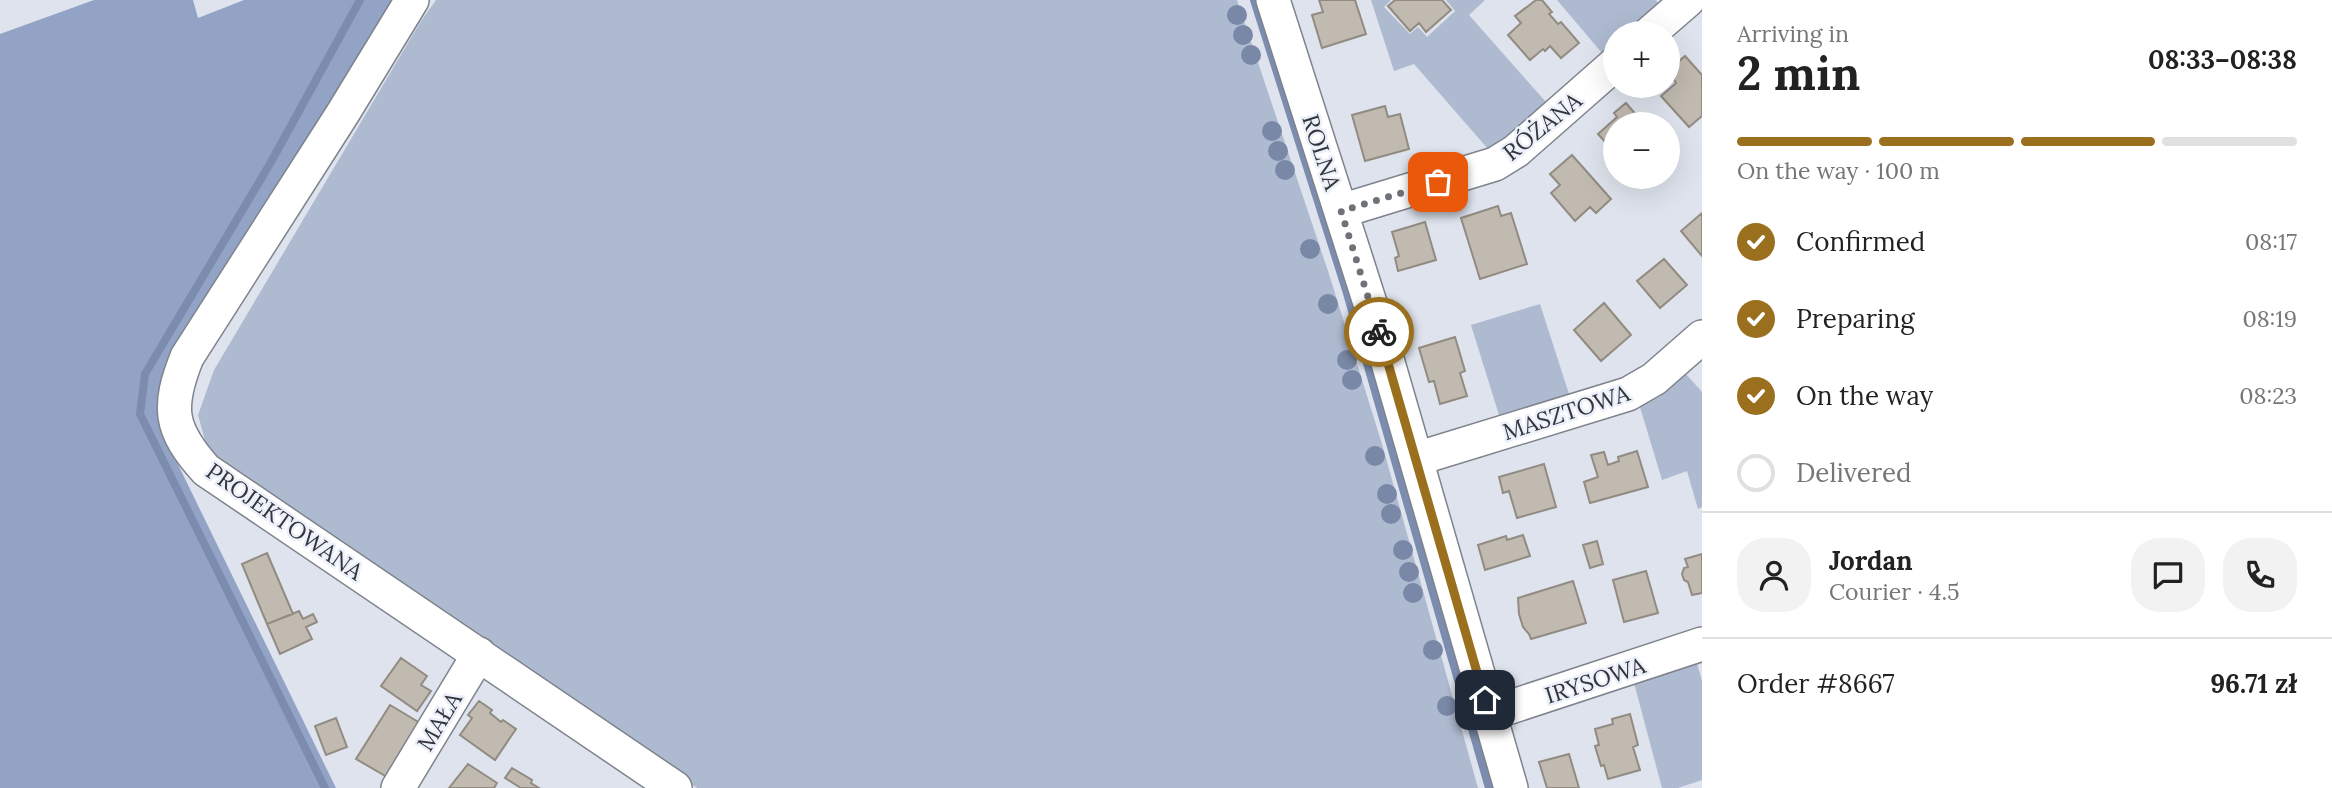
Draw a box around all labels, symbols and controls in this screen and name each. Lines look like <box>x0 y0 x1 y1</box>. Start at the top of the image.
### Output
text: Arriving in <box>1737 19 1849 48</box>
map controls <box>1603 21 1680 189</box>
button: + <box>1603 21 1680 98</box>
text: 08:33–08:38 <box>2148 43 2297 76</box>
text: 2 min <box>1737 44 1860 103</box>
street label: RÓŻANA <box>1497 85 1588 167</box>
street label: ROLNA <box>1296 111 1348 194</box>
button: − <box>1603 112 1680 189</box>
pin <box>1408 152 1468 212</box>
text: On the way · 100 m <box>1737 156 1940 185</box>
icon: bag <box>1419 163 1457 201</box>
icon: check <box>1737 223 1775 261</box>
text: Confirmed <box>1796 225 1925 258</box>
text: 08:17 <box>2245 227 2297 256</box>
courier <box>1344 297 1414 367</box>
icon: check <box>1737 300 1775 338</box>
text: Preparing <box>1796 302 1915 335</box>
text: 08:19 <box>2242 304 2297 333</box>
icon: bike <box>1360 313 1398 351</box>
icon: check <box>1737 377 1775 415</box>
street label: MASZTOWA <box>1499 378 1634 446</box>
text: On the way <box>1796 379 1933 412</box>
text: 08:23 <box>2239 381 2297 410</box>
street label: PROJEKTOWANA <box>201 456 370 586</box>
text: Delivered <box>1796 456 1912 489</box>
button: person <box>1737 538 1811 612</box>
button: chat <box>2131 538 2205 612</box>
button: phone <box>2223 538 2297 612</box>
text: Jordan <box>1829 544 1913 577</box>
text: Courier · 4.5 <box>1829 577 1960 606</box>
street label: IRYSOWA <box>1541 650 1649 710</box>
text: Order #8667 <box>1737 667 1895 700</box>
text: 96.71 zł <box>2210 667 2297 700</box>
pin <box>1455 670 1515 730</box>
icon: home <box>1466 681 1504 719</box>
street label: MAŁA <box>410 686 468 756</box>

